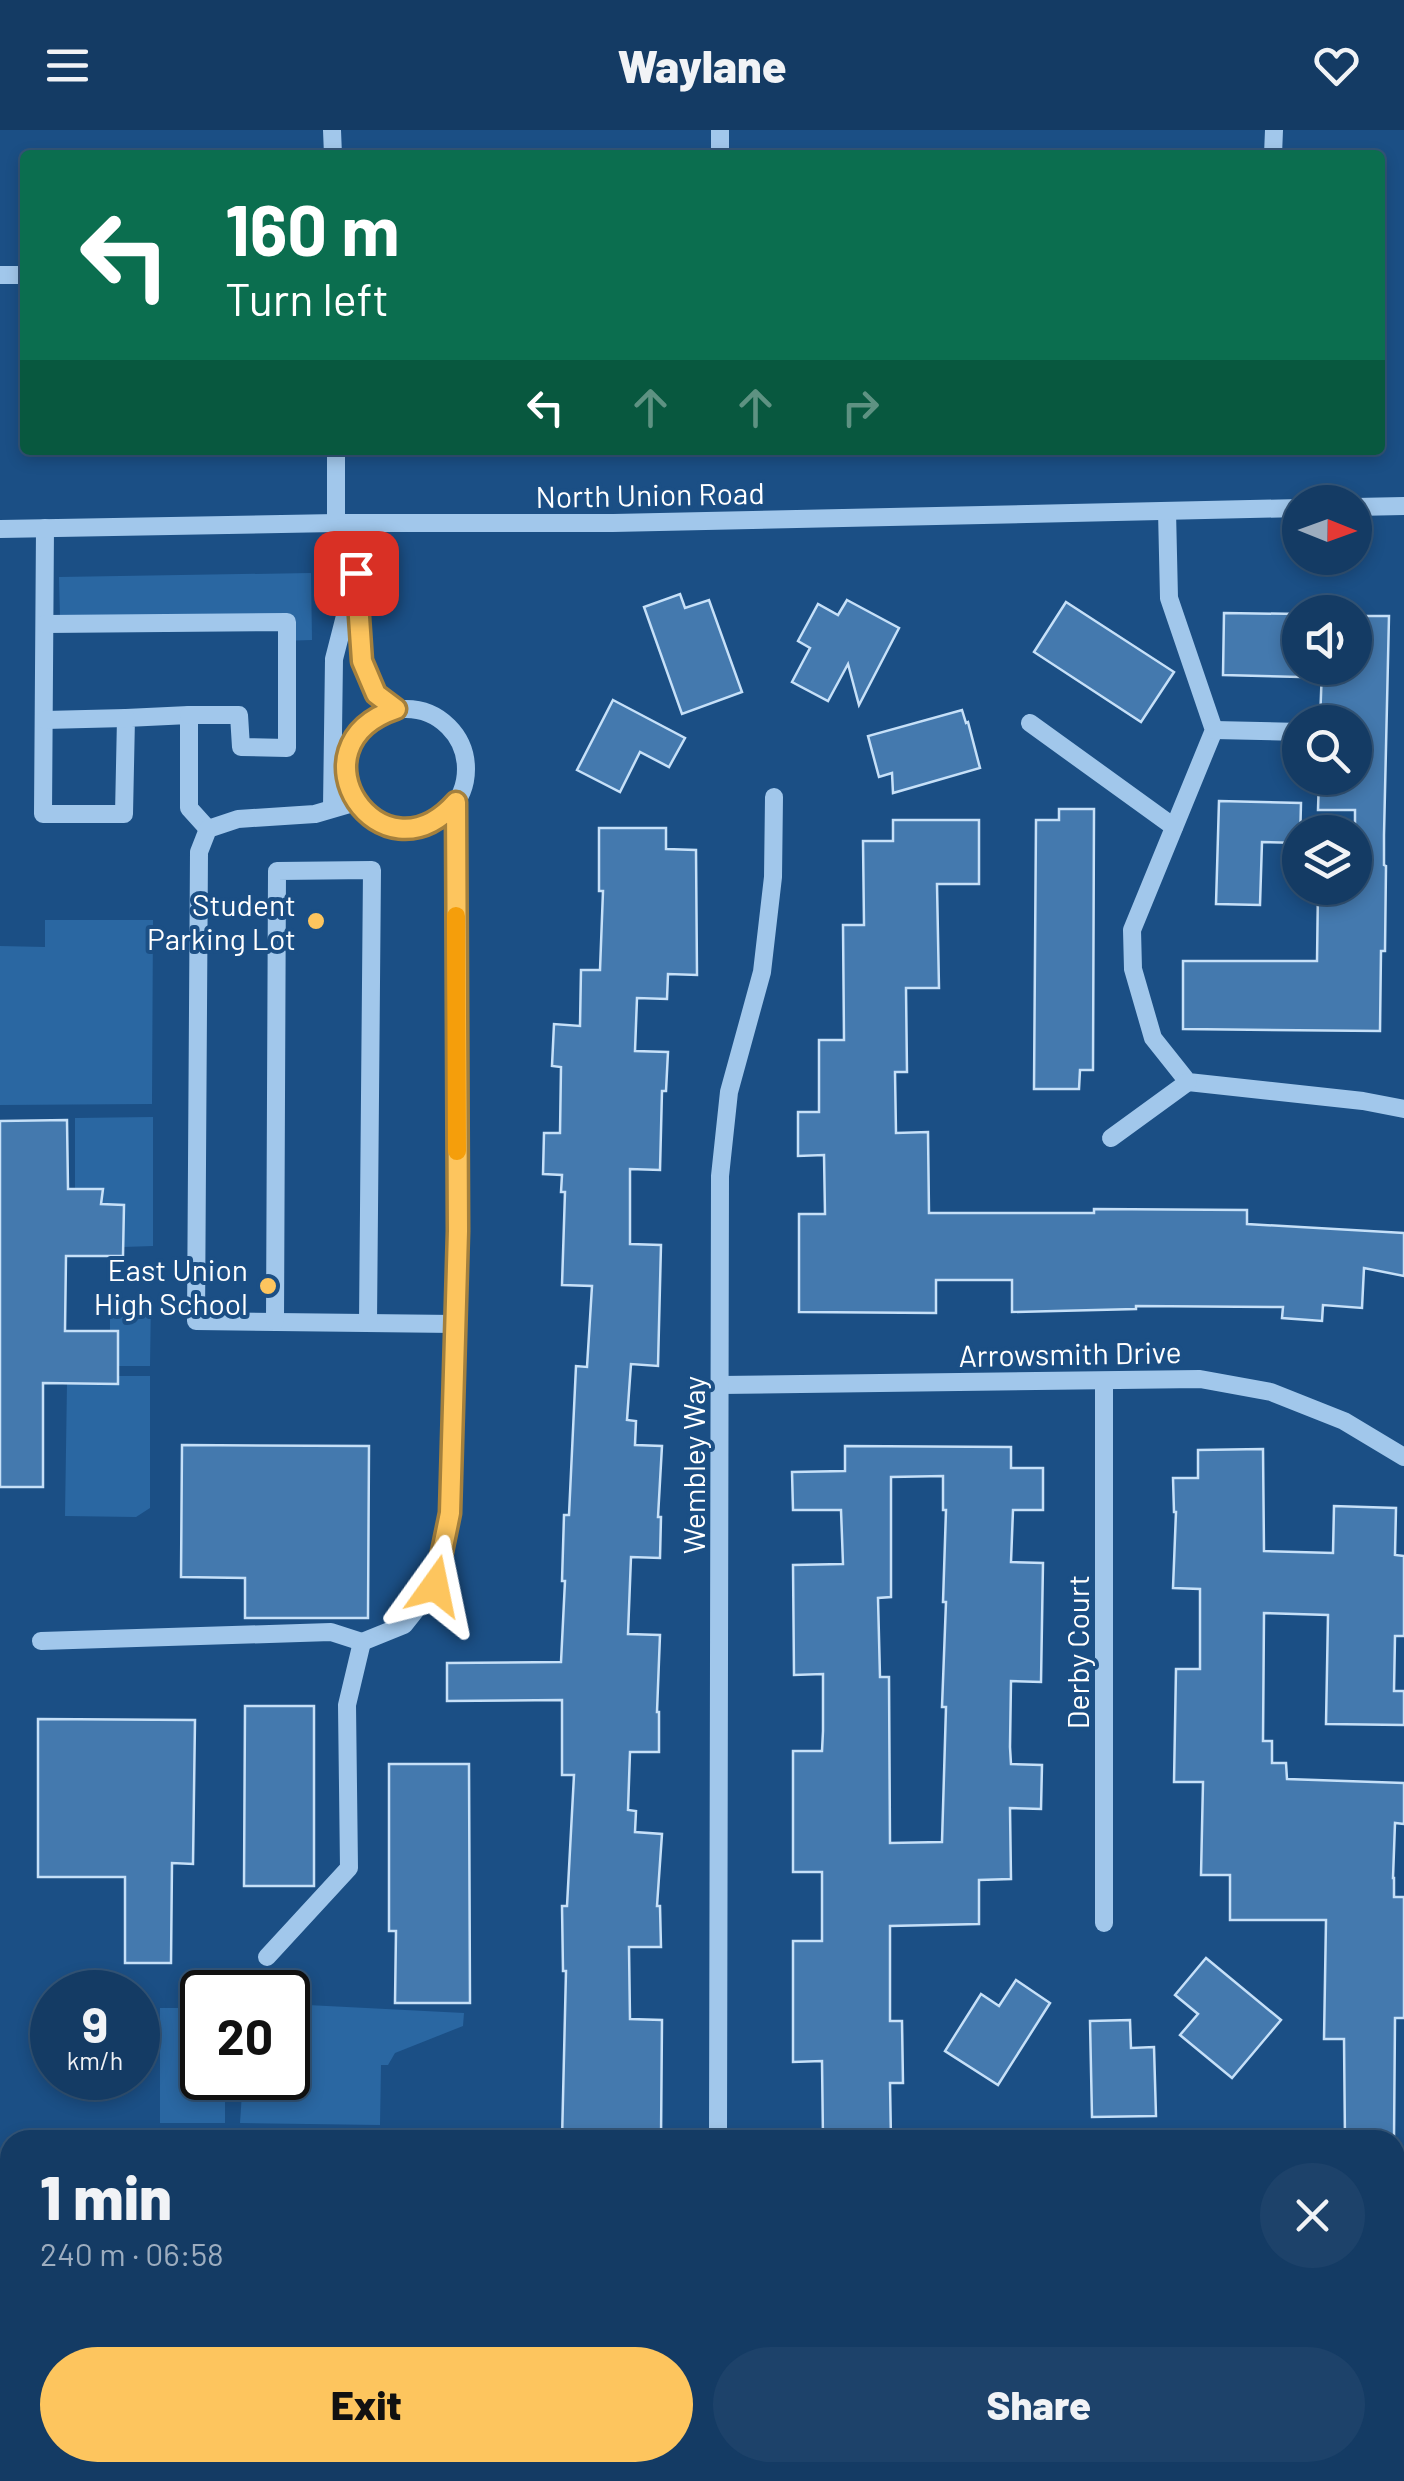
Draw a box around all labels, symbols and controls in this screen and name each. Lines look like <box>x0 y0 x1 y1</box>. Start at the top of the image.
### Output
icon: menu <box>40 38 95 93</box>
text: Waylane <box>617 38 787 92</box>
icon: heart <box>1309 38 1364 93</box>
text: 160 m <box>225 186 400 270</box>
icon: left <box>60 190 190 320</box>
text: Turn left <box>225 271 389 325</box>
icon: left <box>518 380 573 435</box>
icon: ahead <box>623 380 678 435</box>
icon: ahead <box>728 380 783 435</box>
icon: right <box>833 380 888 435</box>
street label: North Union Road <box>535 474 765 514</box>
north arrow <box>1282 485 1372 575</box>
map controls <box>1282 485 1372 905</box>
pin <box>314 531 399 616</box>
icon: arrive <box>329 546 384 601</box>
button: sound <box>1282 595 1372 685</box>
button: search <box>1282 705 1372 795</box>
button: layers <box>1282 815 1372 905</box>
place label: Student Parking Lot <box>147 886 296 956</box>
marker: Student Parking Lot <box>305 910 327 932</box>
place label: East Union High School <box>94 1251 248 1321</box>
marker: East Union High School <box>257 1275 279 1297</box>
street label: Arrowsmith Drive <box>958 1333 1182 1373</box>
street label: Wembley Way <box>675 1376 711 1554</box>
position arrow <box>383 1534 487 1638</box>
street label: Derby Court <box>1059 1575 1095 1729</box>
speed limit sign: 20 <box>180 1970 310 2100</box>
text: 9 <box>82 1993 108 2053</box>
text: km/h <box>67 2045 123 2075</box>
text: 1 min <box>40 2160 172 2232</box>
button: close <box>1260 2163 1365 2268</box>
text: 240 m · 06:58 <box>40 2234 224 2272</box>
button: Exit <box>40 2347 693 2462</box>
button: Share <box>713 2347 1365 2462</box>

